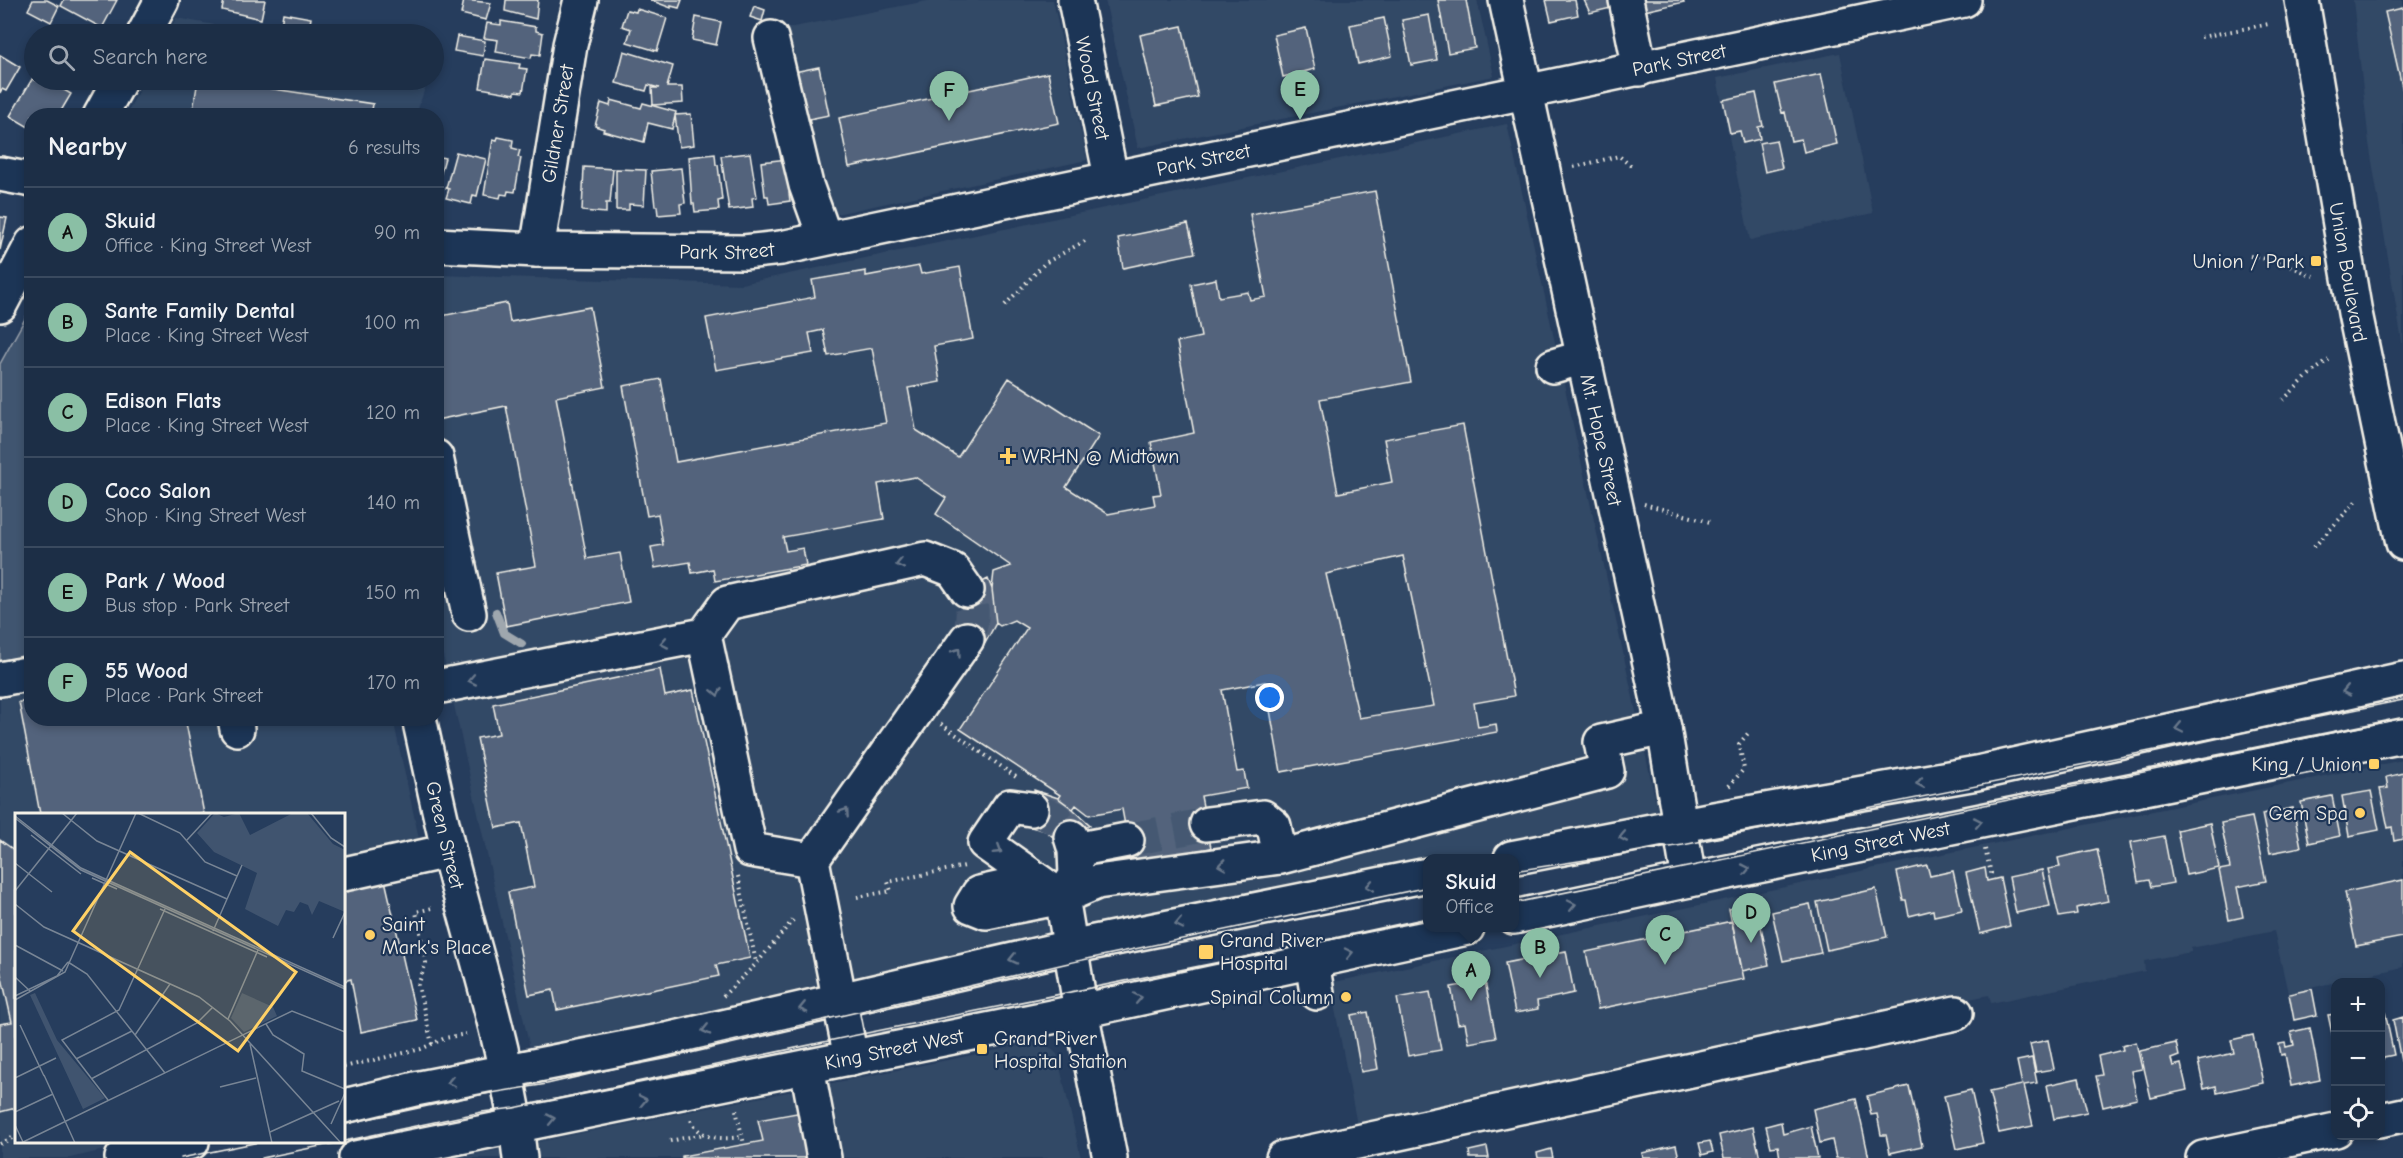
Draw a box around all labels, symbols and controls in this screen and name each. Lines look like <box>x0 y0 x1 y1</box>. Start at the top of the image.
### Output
search box <box>24 24 444 90</box>
street label: Wood Street <box>1071 34 1114 143</box>
street label: Park Street <box>1630 39 1729 81</box>
icon: search <box>45 41 78 74</box>
text: Search here <box>93 44 208 70</box>
street label: Gildner Street <box>537 62 579 185</box>
pin: E <box>1280 70 1320 120</box>
pin: F <box>930 72 968 121</box>
text: Nearby <box>48 132 127 162</box>
text: 6 results <box>348 136 420 159</box>
street label: Park Street <box>1155 139 1254 181</box>
street label: Union Boulevard <box>2324 200 2372 344</box>
text: Skuid <box>105 208 156 234</box>
text: A <box>62 221 73 244</box>
text: 90 m <box>374 221 420 244</box>
text: Office · King Street West <box>105 234 311 257</box>
street label: Park Street <box>679 238 777 264</box>
place label: Union / Park <box>2193 250 2304 273</box>
marker: Union / Park <box>2309 254 2323 268</box>
text: Sante Family Dental <box>105 298 295 324</box>
text: B <box>61 311 74 334</box>
text: 100 m <box>365 311 420 334</box>
text: Place · King Street West <box>105 324 308 347</box>
street label: Mt. Hope Street <box>1575 372 1627 509</box>
text: Edison Flats <box>105 388 221 414</box>
text: C <box>61 401 74 424</box>
text: 120 m <box>366 401 420 424</box>
text: Place · King Street West <box>105 414 308 437</box>
place label: WRHN @ Midtown <box>1022 445 1179 468</box>
marker: WRHN @ Midtown <box>999 447 1017 465</box>
text: Coco Salon <box>105 478 211 504</box>
text: D <box>61 491 74 514</box>
text: 140 m <box>367 491 420 514</box>
text: Shop · King Street West <box>105 504 306 527</box>
one-way arrow <box>895 557 905 570</box>
text: Park / Wood <box>105 568 225 594</box>
text: E <box>62 581 73 604</box>
text: 150 m <box>366 581 420 604</box>
text: Bus stop · Park Street <box>105 594 289 617</box>
one-way arrow <box>659 636 669 649</box>
one-way arrow <box>950 648 961 659</box>
text: 55 Wood <box>105 658 188 684</box>
text: F <box>62 671 73 694</box>
text: 170 m <box>367 671 420 694</box>
one-way arrow <box>468 673 478 686</box>
your location <box>1255 683 1284 712</box>
text: Place · Park Street <box>105 684 263 707</box>
one-way arrow <box>2341 684 2351 697</box>
one-way arrow <box>710 687 723 697</box>
one-way arrow <box>2174 721 2184 734</box>
place label: King / Union <box>2251 753 2362 776</box>
marker: King / Union <box>2367 757 2381 771</box>
one-way arrow <box>1915 776 1925 789</box>
street label: Green Street <box>421 779 469 893</box>
place label: Gem Spa <box>2268 802 2348 825</box>
marker: Gem Spa <box>2353 806 2367 820</box>
one-way arrow <box>838 807 849 818</box>
inset map <box>15 813 345 1143</box>
street label: King Street West <box>1809 816 1953 867</box>
one-way arrow <box>1973 816 1983 829</box>
one-way arrow <box>1618 830 1628 843</box>
one-way arrow <box>992 843 1002 855</box>
popup <box>1423 854 1519 932</box>
one-way arrow <box>1217 858 1226 870</box>
one-way arrow <box>1741 863 1751 876</box>
text: Skuid <box>1446 869 1496 895</box>
one-way arrow <box>1365 879 1375 892</box>
pin: D <box>1732 894 1770 943</box>
text: Office <box>1446 895 1494 918</box>
one-way arrow <box>1566 899 1576 912</box>
place label: Saint Mark's Place <box>382 913 491 959</box>
pin: C <box>1646 916 1684 965</box>
one-way arrow <box>1174 917 1184 930</box>
marker: Saint Mark's Place <box>363 928 377 942</box>
pin: B <box>1520 928 1560 978</box>
place label: Grand River Hospital <box>1220 929 1323 975</box>
marker: Grand River Hospital <box>1197 943 1215 961</box>
one-way arrow <box>1344 947 1354 960</box>
one-way arrow <box>1008 952 1018 965</box>
pin: A <box>1452 952 1490 1001</box>
map controls <box>2331 978 2385 1140</box>
button: + <box>2331 978 2385 1032</box>
place label: Spinal Column <box>1210 986 1334 1009</box>
marker: Spinal Column <box>1339 990 1353 1004</box>
one-way arrow <box>1133 993 1143 1006</box>
one-way arrow <box>798 1000 808 1013</box>
one-way arrow <box>702 1023 712 1036</box>
street label: King Street West <box>823 1024 967 1075</box>
place label: Grand River Hospital Station <box>994 1027 1127 1073</box>
button: − <box>2331 1032 2385 1086</box>
marker: Grand River Hospital Station <box>975 1042 989 1056</box>
one-way arrow <box>447 1075 457 1088</box>
button: locate <box>2331 1086 2385 1140</box>
one-way arrow <box>637 1094 647 1107</box>
one-way arrow <box>546 1113 556 1126</box>

